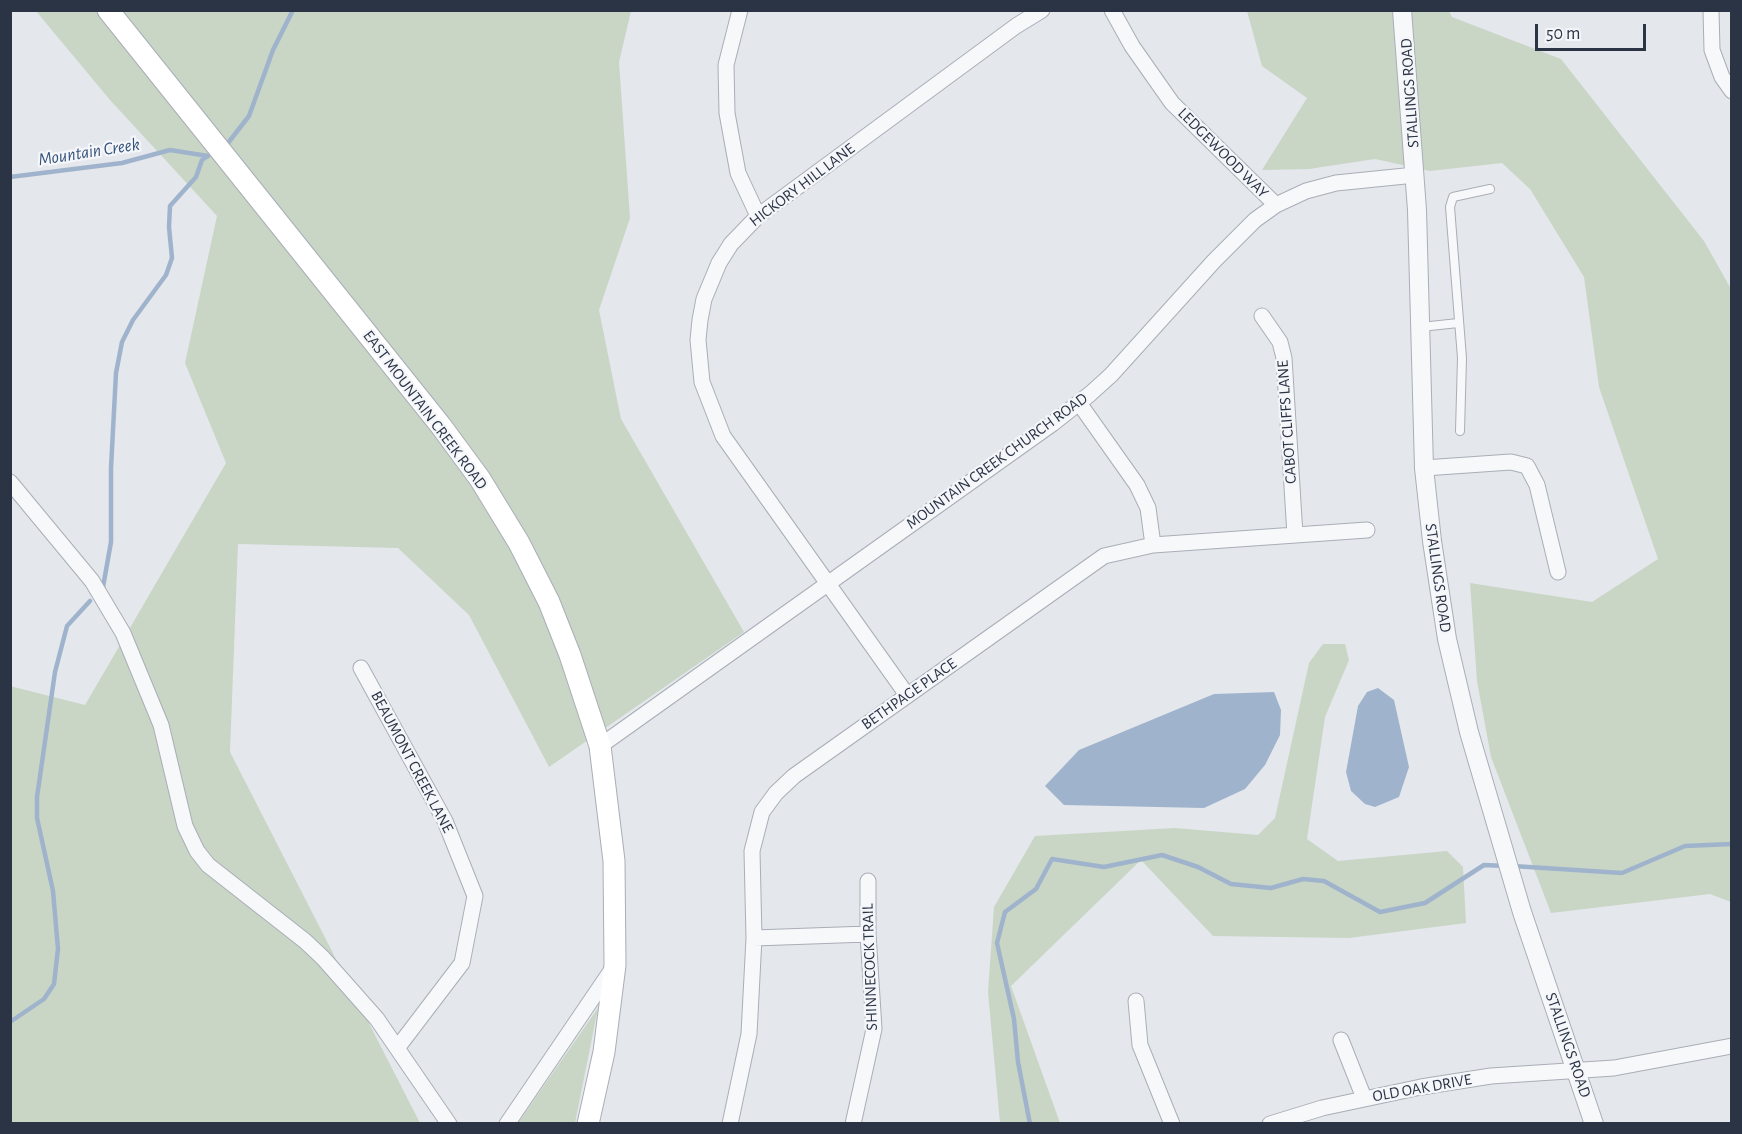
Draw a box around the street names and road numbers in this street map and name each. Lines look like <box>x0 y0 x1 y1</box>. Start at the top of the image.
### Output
street label: STALLINGS ROAD <box>1397 38 1423 148</box>
street label: LEDGEWOOD WAY <box>1174 104 1272 202</box>
street label: HICKORY HILL LANE <box>745 139 859 231</box>
street label: EAST MOUNTAIN CREEK ROAD <box>359 327 491 493</box>
street label: CABOT CLIFFS LANE <box>1273 359 1301 485</box>
street label: MOUNTAIN CREEK CHURCH ROAD <box>902 389 1092 533</box>
street label: STALLINGS ROAD <box>1421 522 1455 634</box>
street label: BETHPAGE PLACE <box>858 654 960 734</box>
street label: BEAUMONT CREEK LANE <box>366 688 458 836</box>
street label: SHINNECOCK TRAIL <box>858 903 882 1031</box>
street label: STALLINGS ROAD <box>1541 990 1595 1100</box>
street label: OLD OAK DRIVE <box>1371 1070 1473 1106</box>

